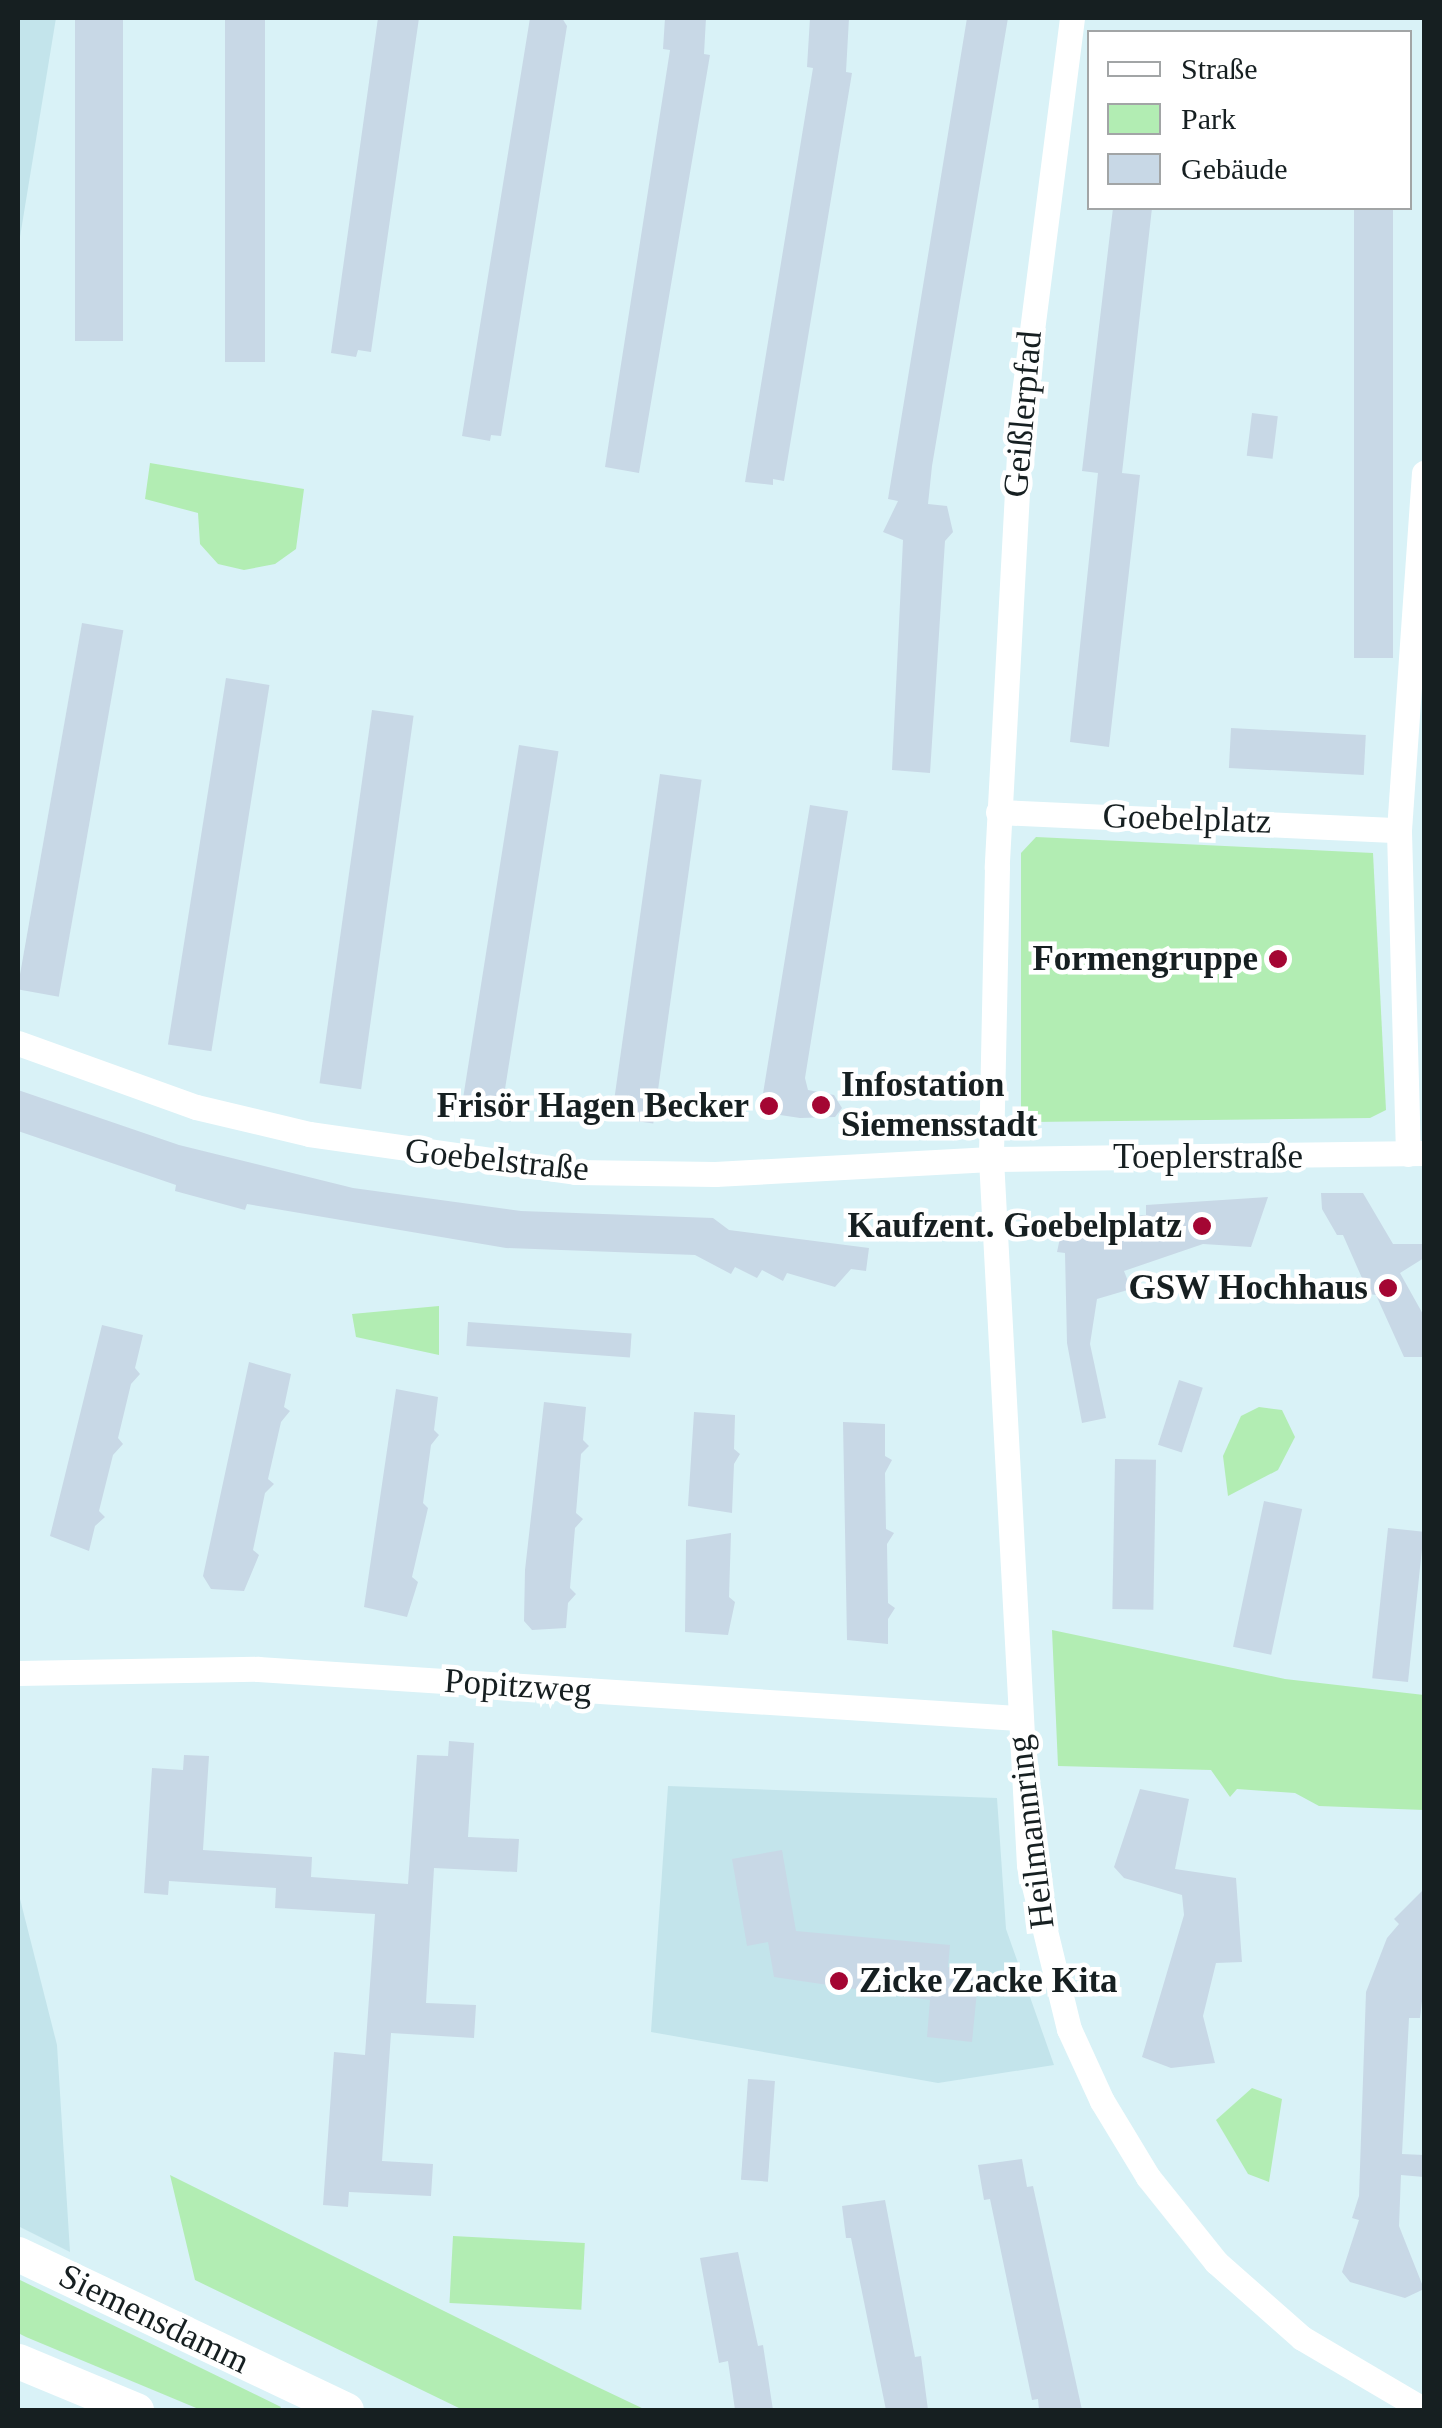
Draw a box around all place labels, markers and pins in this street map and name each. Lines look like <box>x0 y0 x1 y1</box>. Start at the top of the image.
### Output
place label: Formengruppe <box>1032 938 1258 980</box>
marker: Formengruppe <box>1267 948 1289 970</box>
place label: Infostation Siemensstadt <box>841 1064 1037 1146</box>
place label: Frisör Hagen Becker <box>436 1085 749 1127</box>
marker: Infostation Siemensstadt <box>810 1094 832 1116</box>
marker: Frisör Hagen Becker <box>758 1095 780 1117</box>
place label: Kaufzent. Goebelplatz <box>848 1205 1182 1247</box>
marker: Kaufzent. Goebelplatz <box>1191 1215 1213 1237</box>
place label: GSW Hochhaus <box>1128 1267 1368 1309</box>
marker: GSW Hochhaus <box>1377 1277 1399 1299</box>
place label: Zicke Zacke Kita <box>859 1960 1118 2002</box>
marker: Zicke Zacke Kita <box>828 1970 850 1992</box>

